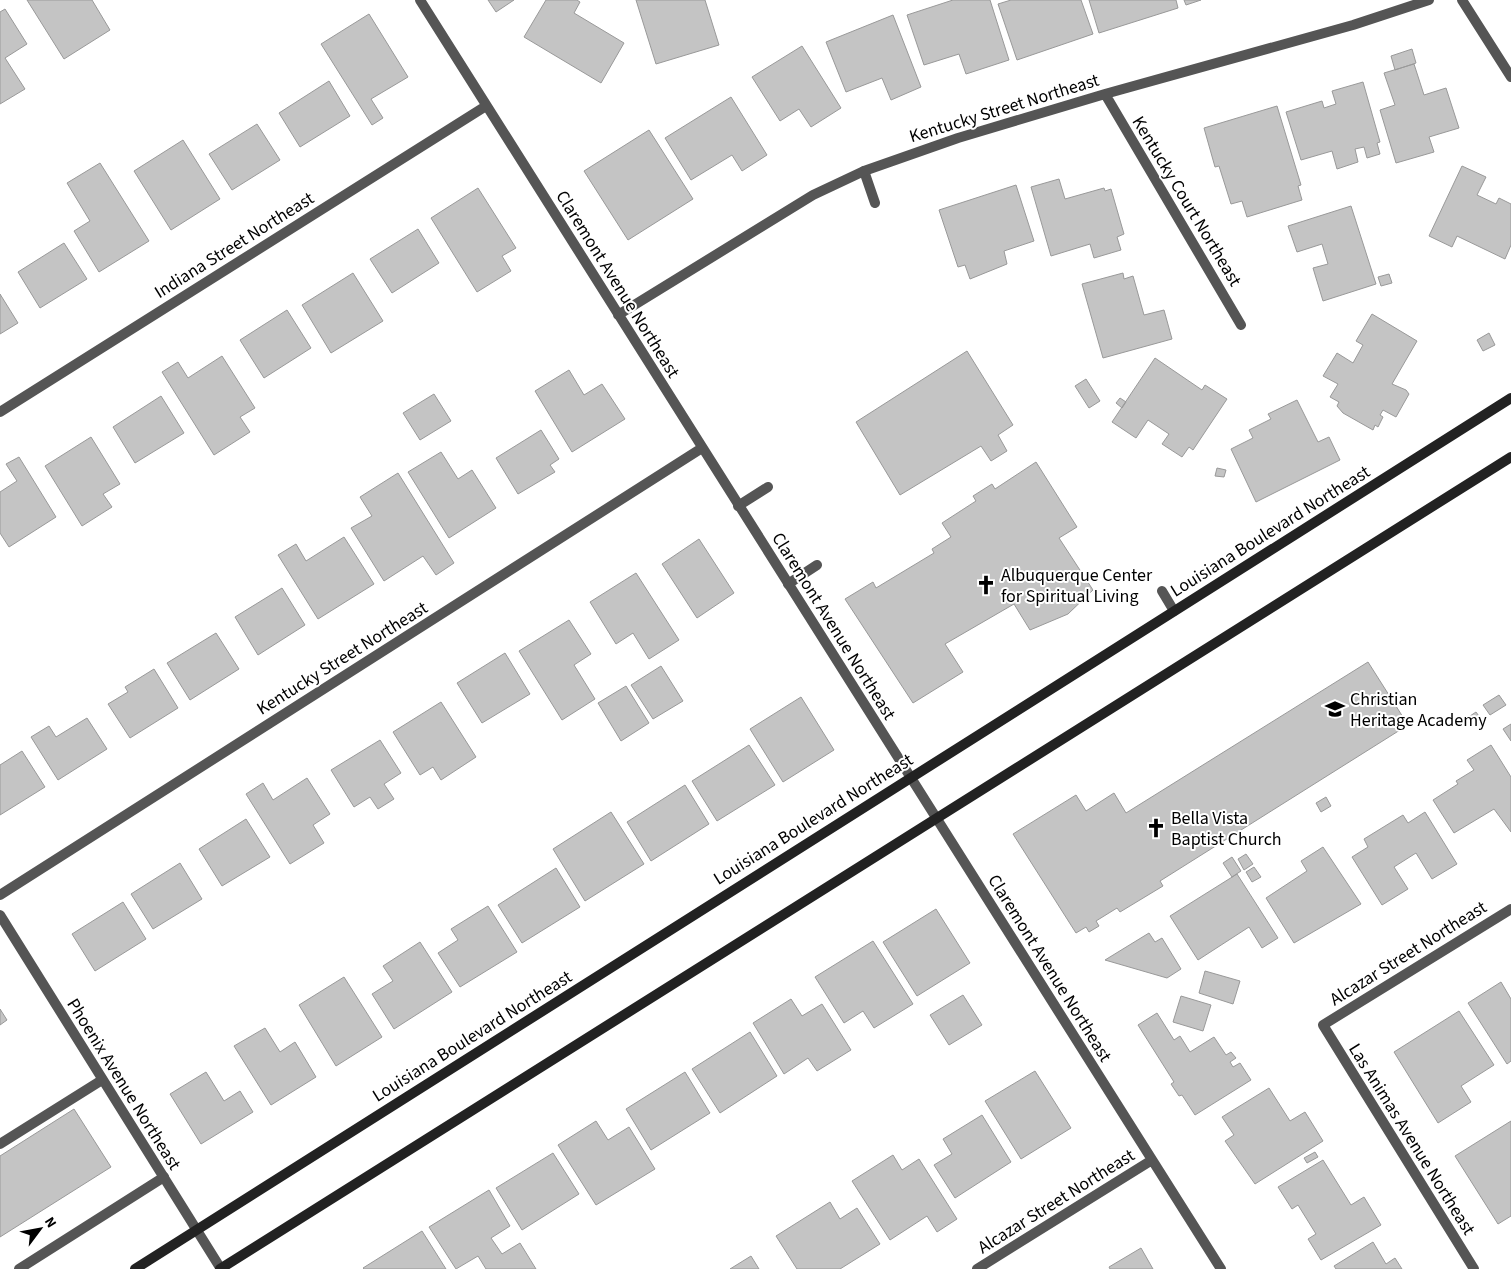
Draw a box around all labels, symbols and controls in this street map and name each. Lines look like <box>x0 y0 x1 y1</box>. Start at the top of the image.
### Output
street label: Kentucky Street Northeast <box>906 68 1102 149</box>
street label: Kentucky Court Northeast <box>1126 112 1247 291</box>
street label: Indiana Street Northeast <box>150 186 319 305</box>
street label: Claremont Avenue Northeast <box>550 186 686 383</box>
street label: Louisiana Boulevard Northeast <box>1166 460 1375 603</box>
street label: Claremont Avenue Northeast <box>766 528 902 725</box>
place label: Albuquerque Center for Spiritual Living <box>1001 563 1153 609</box>
church icon: Albuquerque Center for Spiritual Living <box>975 574 997 596</box>
street label: Kentucky Street Northeast <box>252 596 433 721</box>
place label: Christian Heritage Academy <box>1350 687 1487 733</box>
school or university icon: Christian Heritage Academy <box>1324 698 1346 720</box>
street label: Louisiana Boulevard Northeast <box>709 748 918 891</box>
place label: Bella Vista Baptist Church <box>1171 806 1282 852</box>
church icon: Bella Vista Baptist Church <box>1145 817 1167 839</box>
street label: Claremont Avenue Northeast <box>982 870 1118 1067</box>
street label: Alcazar Street Northeast <box>1325 895 1492 1012</box>
street label: Louisiana Boulevard Northeast <box>368 965 577 1108</box>
street label: Phoenix Avenue Northeast <box>60 994 187 1175</box>
street label: Las Animas Avenue Northeast <box>1342 1039 1481 1240</box>
street label: Alcazar Street Northeast <box>973 1143 1140 1260</box>
north arrow <box>15 1204 65 1254</box>
text: N <box>39 1213 61 1232</box>

